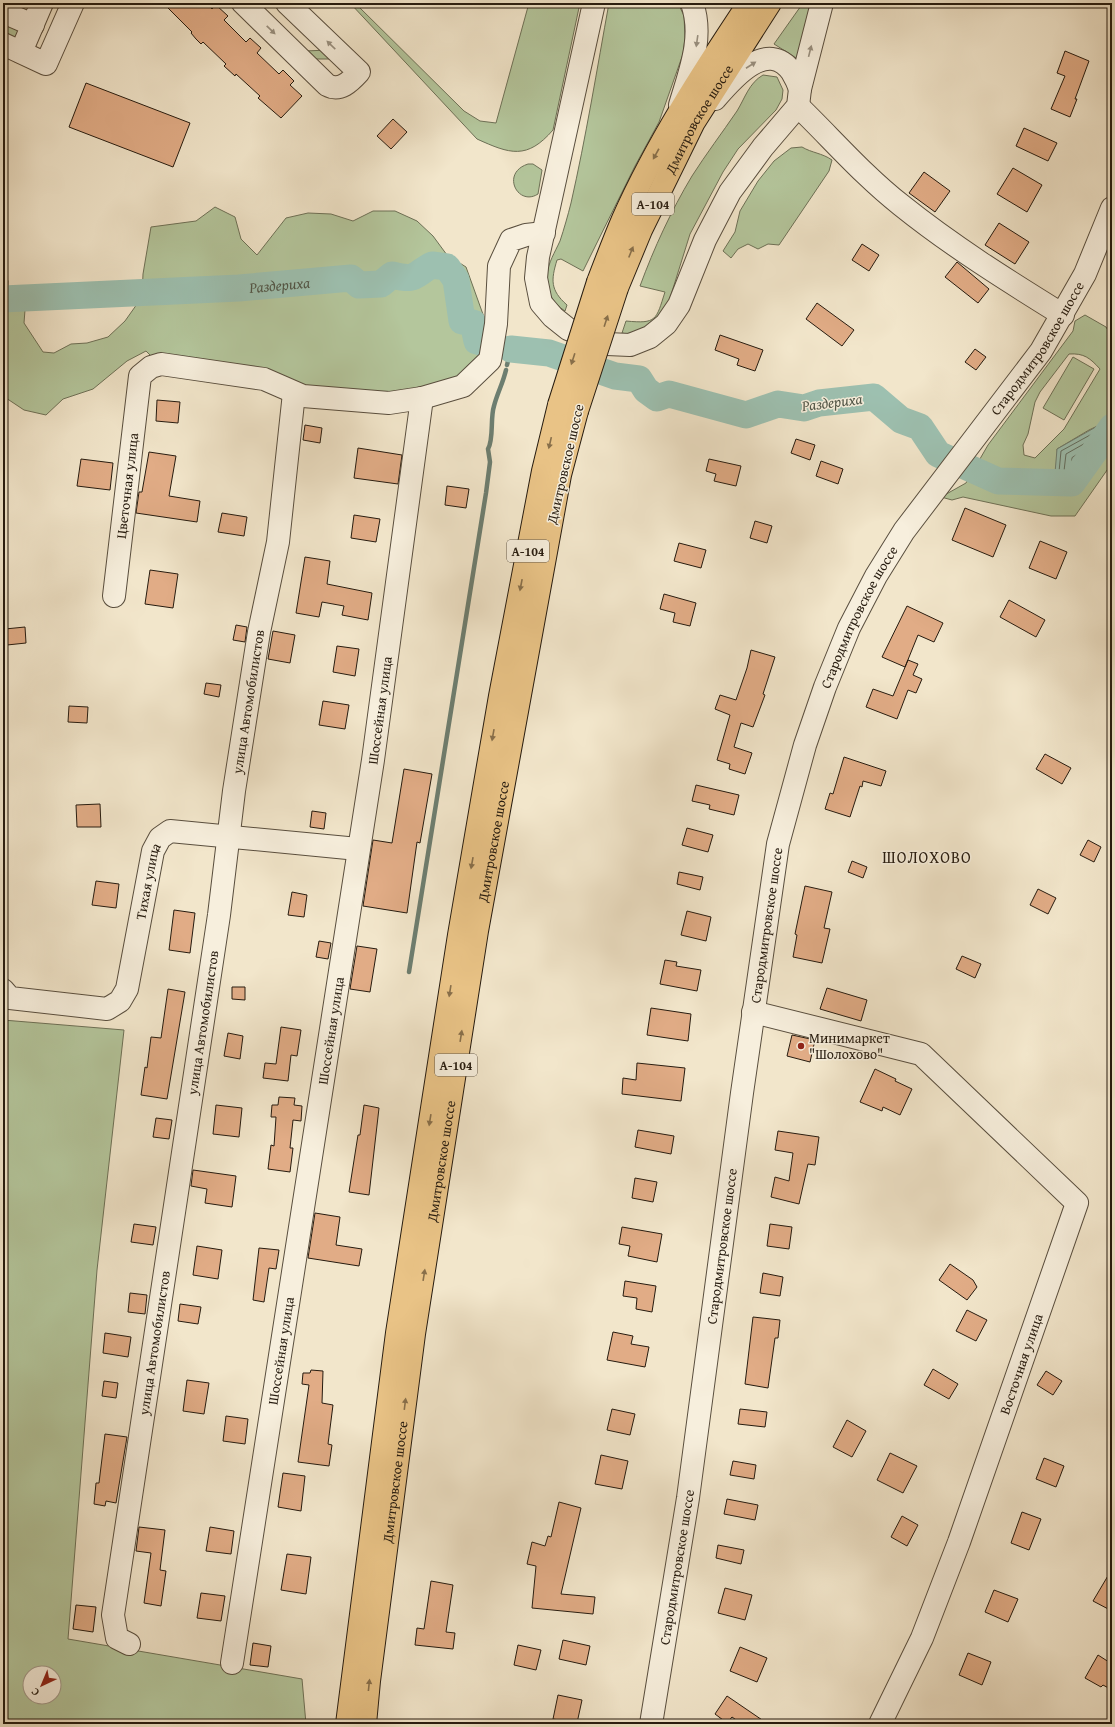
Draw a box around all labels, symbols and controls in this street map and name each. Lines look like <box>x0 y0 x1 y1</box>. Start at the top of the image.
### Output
one-way arrow <box>266 25 276 35</box>
one-way arrow <box>694 35 700 47</box>
one-way arrow <box>326 40 336 50</box>
one-way arrow <box>807 45 813 57</box>
street label: Дмитровское шоссе <box>660 60 738 178</box>
one-way arrow <box>746 61 756 69</box>
one-way arrow <box>653 148 660 160</box>
road number: А-104 <box>632 193 674 215</box>
one-way arrow <box>629 245 635 257</box>
water label: Раздериха <box>247 271 311 298</box>
street label: Стародмитровское шоссе <box>986 277 1089 419</box>
one-way arrow <box>603 315 609 327</box>
one-way arrow <box>570 353 576 365</box>
water label: Раздериха <box>800 388 864 416</box>
street label: Дмитровское шоссе <box>541 402 589 527</box>
street label: Цветочная улица <box>111 431 143 540</box>
one-way arrow <box>546 437 552 450</box>
road number: А-104 <box>507 540 549 562</box>
street label: Стародмитровское шоссе <box>815 541 903 691</box>
one-way arrow <box>518 578 524 591</box>
street label: улица Автомобилистов <box>227 628 269 776</box>
street label: Шоссейная улица <box>362 655 397 766</box>
one-way arrow <box>490 729 496 741</box>
street label: Дмитровское шоссе <box>472 779 514 905</box>
street label: Тихая улица <box>130 839 166 921</box>
district label: ШОЛОХОВО <box>882 845 972 869</box>
street label: Стародмитровское шоссе <box>745 846 787 1005</box>
one-way arrow <box>468 857 474 869</box>
street label: улица Автомобилистов <box>182 949 224 1097</box>
street label: Шоссейная улица <box>312 975 349 1086</box>
one-way arrow <box>447 985 453 997</box>
place label: Минимаркет "Шолохово" <box>809 1028 890 1064</box>
one-way arrow <box>458 1030 464 1042</box>
marker: Минимаркет "Шолохово" <box>796 1041 806 1051</box>
road number: А-104 <box>435 1054 477 1076</box>
street label: Дмитровское шоссе <box>421 1099 460 1224</box>
one-way arrow <box>427 1113 433 1126</box>
street label: Стародмитровское шоссе <box>701 1167 742 1325</box>
street label: улица Автомобилистов <box>133 1269 175 1417</box>
one-way arrow <box>421 1269 427 1281</box>
street label: Шоссейная улица <box>262 1295 299 1406</box>
street label: Восточная улица <box>994 1311 1048 1417</box>
one-way arrow <box>402 1397 408 1410</box>
street label: Дмитровское шоссе <box>377 1419 413 1545</box>
street label: Стародмитровское шоссе <box>654 1488 699 1646</box>
north arrow <box>22 1665 62 1705</box>
one-way arrow <box>366 1679 372 1691</box>
text: С <box>27 1684 43 1700</box>

